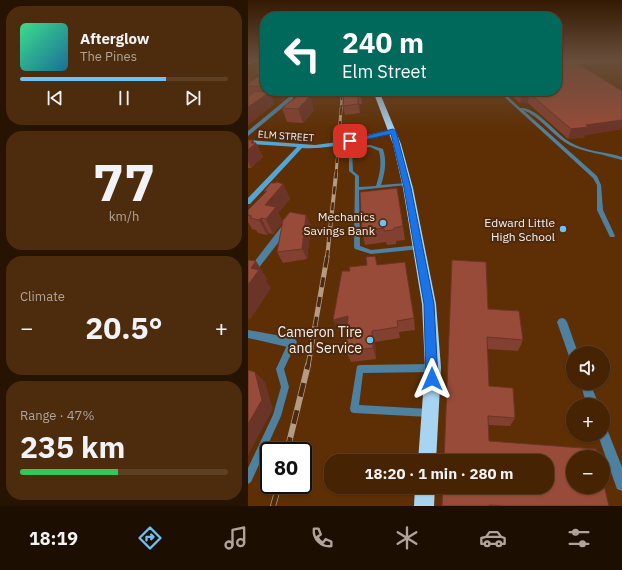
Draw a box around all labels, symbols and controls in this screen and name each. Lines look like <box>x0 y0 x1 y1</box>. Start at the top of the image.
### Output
text: 240 m <box>342 24 424 61</box>
icon: left <box>276 28 328 80</box>
text: Afterglow <box>80 29 149 48</box>
text: The Pines <box>80 48 137 65</box>
text: Elm Street <box>342 60 427 83</box>
icon: previous <box>44 87 66 109</box>
icon: pause <box>113 87 135 109</box>
icon: next <box>182 87 204 109</box>
pin <box>333 124 367 158</box>
street label: ELM STREET <box>257 128 315 144</box>
icon: arrive <box>339 130 361 152</box>
text: 77 <box>93 148 155 215</box>
text: km/h <box>109 208 139 225</box>
place label: Mechanics Savings Bank <box>304 209 376 238</box>
place label: Edward Little High School <box>484 215 555 244</box>
marker: Mechanics Savings Bank <box>378 218 388 228</box>
marker: Edward Little High School <box>558 224 568 234</box>
text: Climate <box>20 288 65 305</box>
text: 20.5° <box>85 308 163 347</box>
text: − <box>20 313 33 342</box>
text: + <box>215 313 228 342</box>
place label: Cameron Tire and Service <box>277 323 362 357</box>
marker: Cameron Tire and Service <box>365 335 375 345</box>
map controls <box>566 346 610 494</box>
button: sound <box>566 346 610 390</box>
position arrow <box>411 358 453 400</box>
button: + <box>566 398 610 442</box>
text: Range · 47% <box>20 407 94 424</box>
text: 235 km <box>20 427 125 466</box>
speed limit sign: 80 <box>260 442 312 494</box>
button: − <box>566 450 610 494</box>
text: 18:20 · 1 min · 280 m <box>365 464 513 483</box>
icon: directions <box>136 524 164 552</box>
icon: music <box>222 524 250 552</box>
icon: phone <box>308 524 336 552</box>
icon: climate <box>393 524 421 552</box>
icon: car <box>479 524 507 552</box>
icon: filters <box>565 524 593 552</box>
text: 18:19 <box>29 527 78 550</box>

